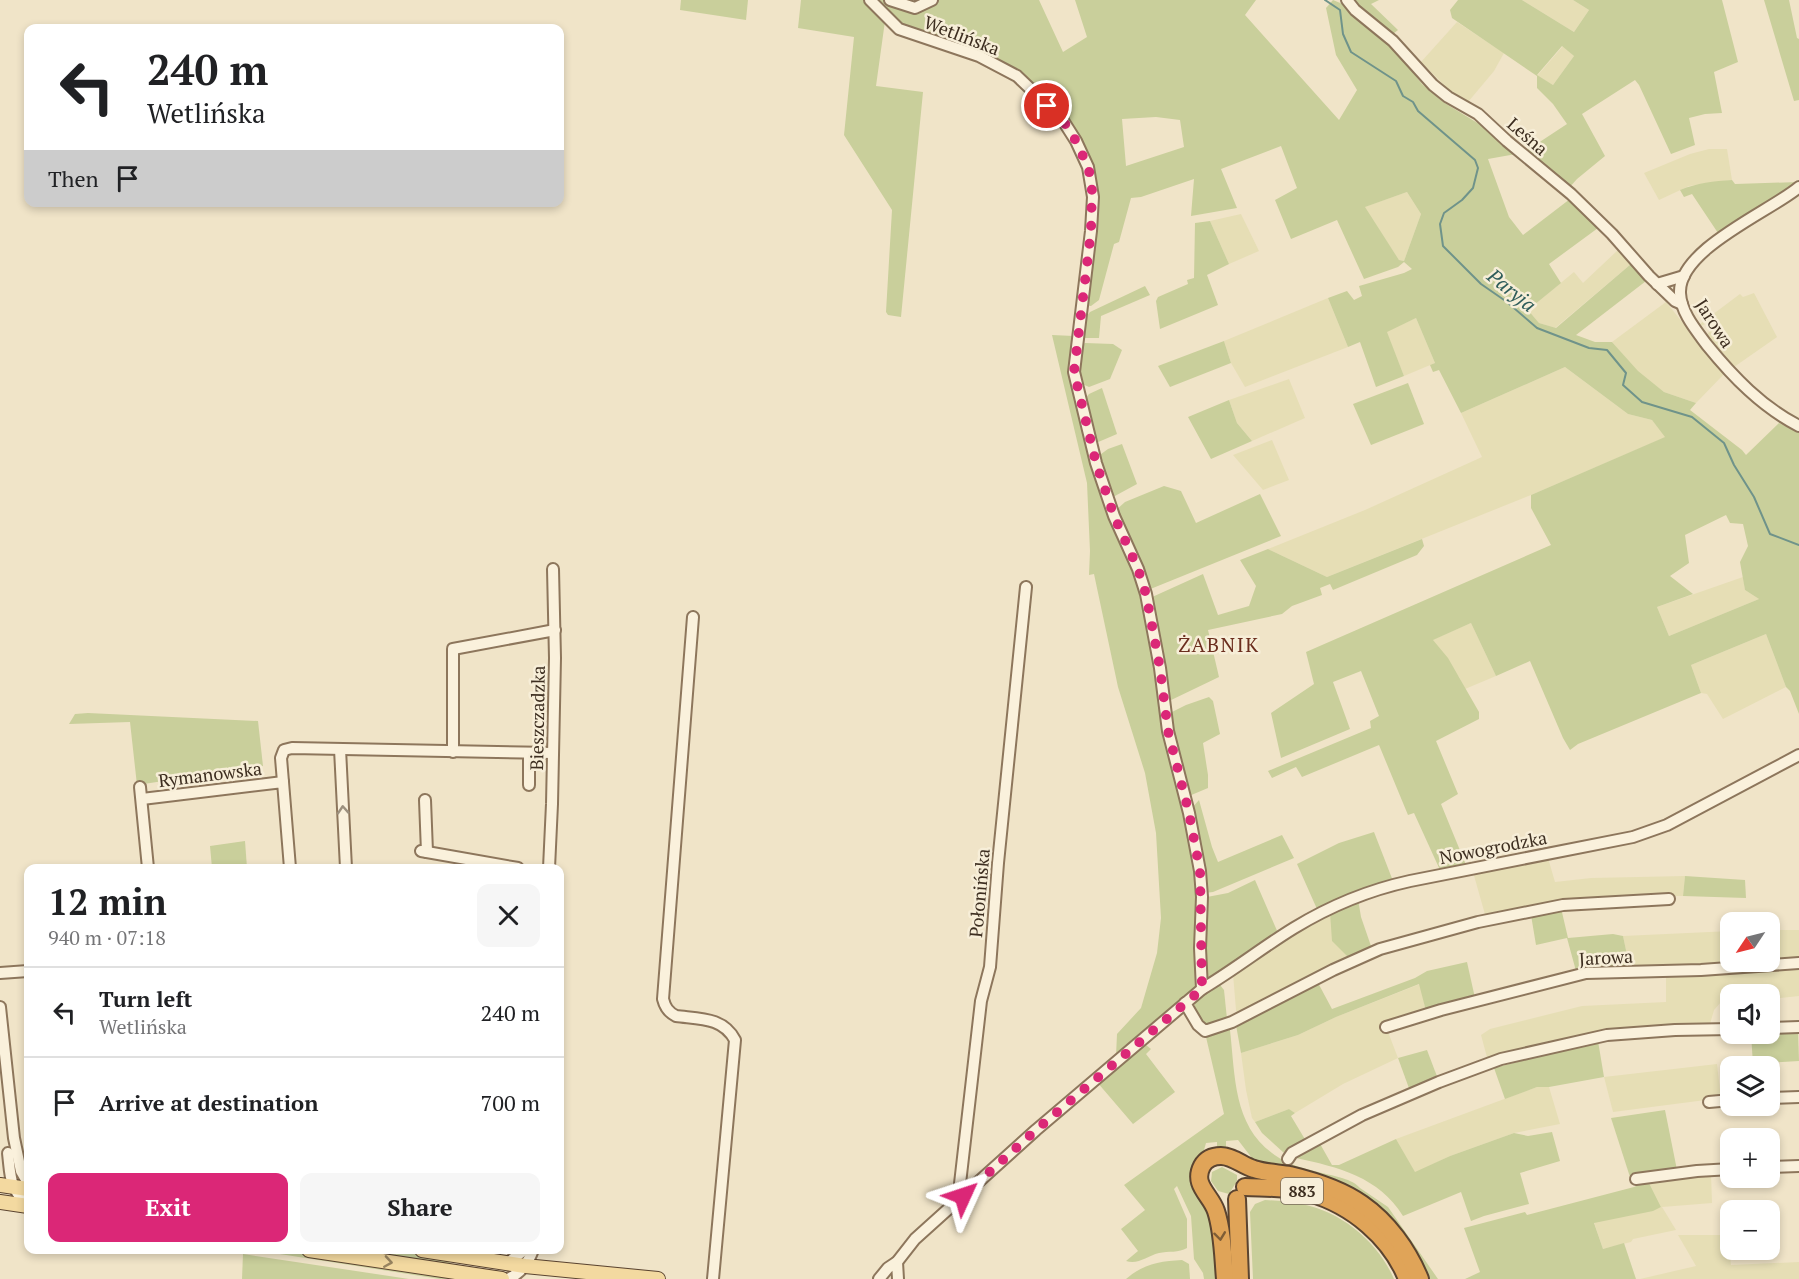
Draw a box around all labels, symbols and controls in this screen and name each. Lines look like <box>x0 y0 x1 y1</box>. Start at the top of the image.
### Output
street label: Wetlińska <box>921 10 1003 60</box>
text: 240 m <box>147 41 268 97</box>
icon: left <box>48 48 126 126</box>
pin <box>1021 80 1072 131</box>
icon: arrive <box>1030 89 1063 122</box>
text: Wetlińska <box>147 95 266 131</box>
street label: Leśna <box>1503 112 1553 160</box>
icon: arrive <box>111 162 144 195</box>
text: Then <box>48 164 99 193</box>
water label: Paryja <box>1481 262 1542 318</box>
street label: Jarowa <box>1690 294 1740 352</box>
district label: ŻABNIK <box>1178 631 1260 658</box>
street label: Bieszczadzka <box>524 665 550 771</box>
street label: Rymanowska <box>157 756 263 792</box>
one-way arrow <box>337 806 350 815</box>
street label: Nowogrodzka <box>1437 825 1549 869</box>
street label: Połonińska <box>963 848 995 938</box>
text: 12 min <box>48 878 167 925</box>
button: close <box>477 884 540 947</box>
north arrow <box>1720 912 1780 972</box>
map controls <box>1720 912 1780 1260</box>
text: 940 m · 07:18 <box>48 924 166 951</box>
street label: Jarowa <box>1578 944 1634 970</box>
text: Turn left <box>99 984 192 1013</box>
button: sound <box>1720 984 1780 1044</box>
icon: left <box>48 996 81 1029</box>
text: 240 m <box>480 998 540 1027</box>
text: Wetlińska <box>99 1013 187 1040</box>
button: layers <box>1720 1056 1780 1116</box>
icon: arrive <box>48 1086 81 1119</box>
text: Arrive at destination <box>99 1088 318 1117</box>
text: 700 m <box>480 1088 540 1117</box>
button: + <box>1720 1128 1780 1188</box>
position arrow <box>931 1164 995 1228</box>
button: Exit <box>48 1173 288 1242</box>
button: Share <box>300 1173 540 1242</box>
road number: 883 <box>1281 1178 1323 1204</box>
button: − <box>1720 1200 1780 1260</box>
one-way arrow <box>1214 1231 1226 1240</box>
one-way arrow <box>383 1255 392 1267</box>

